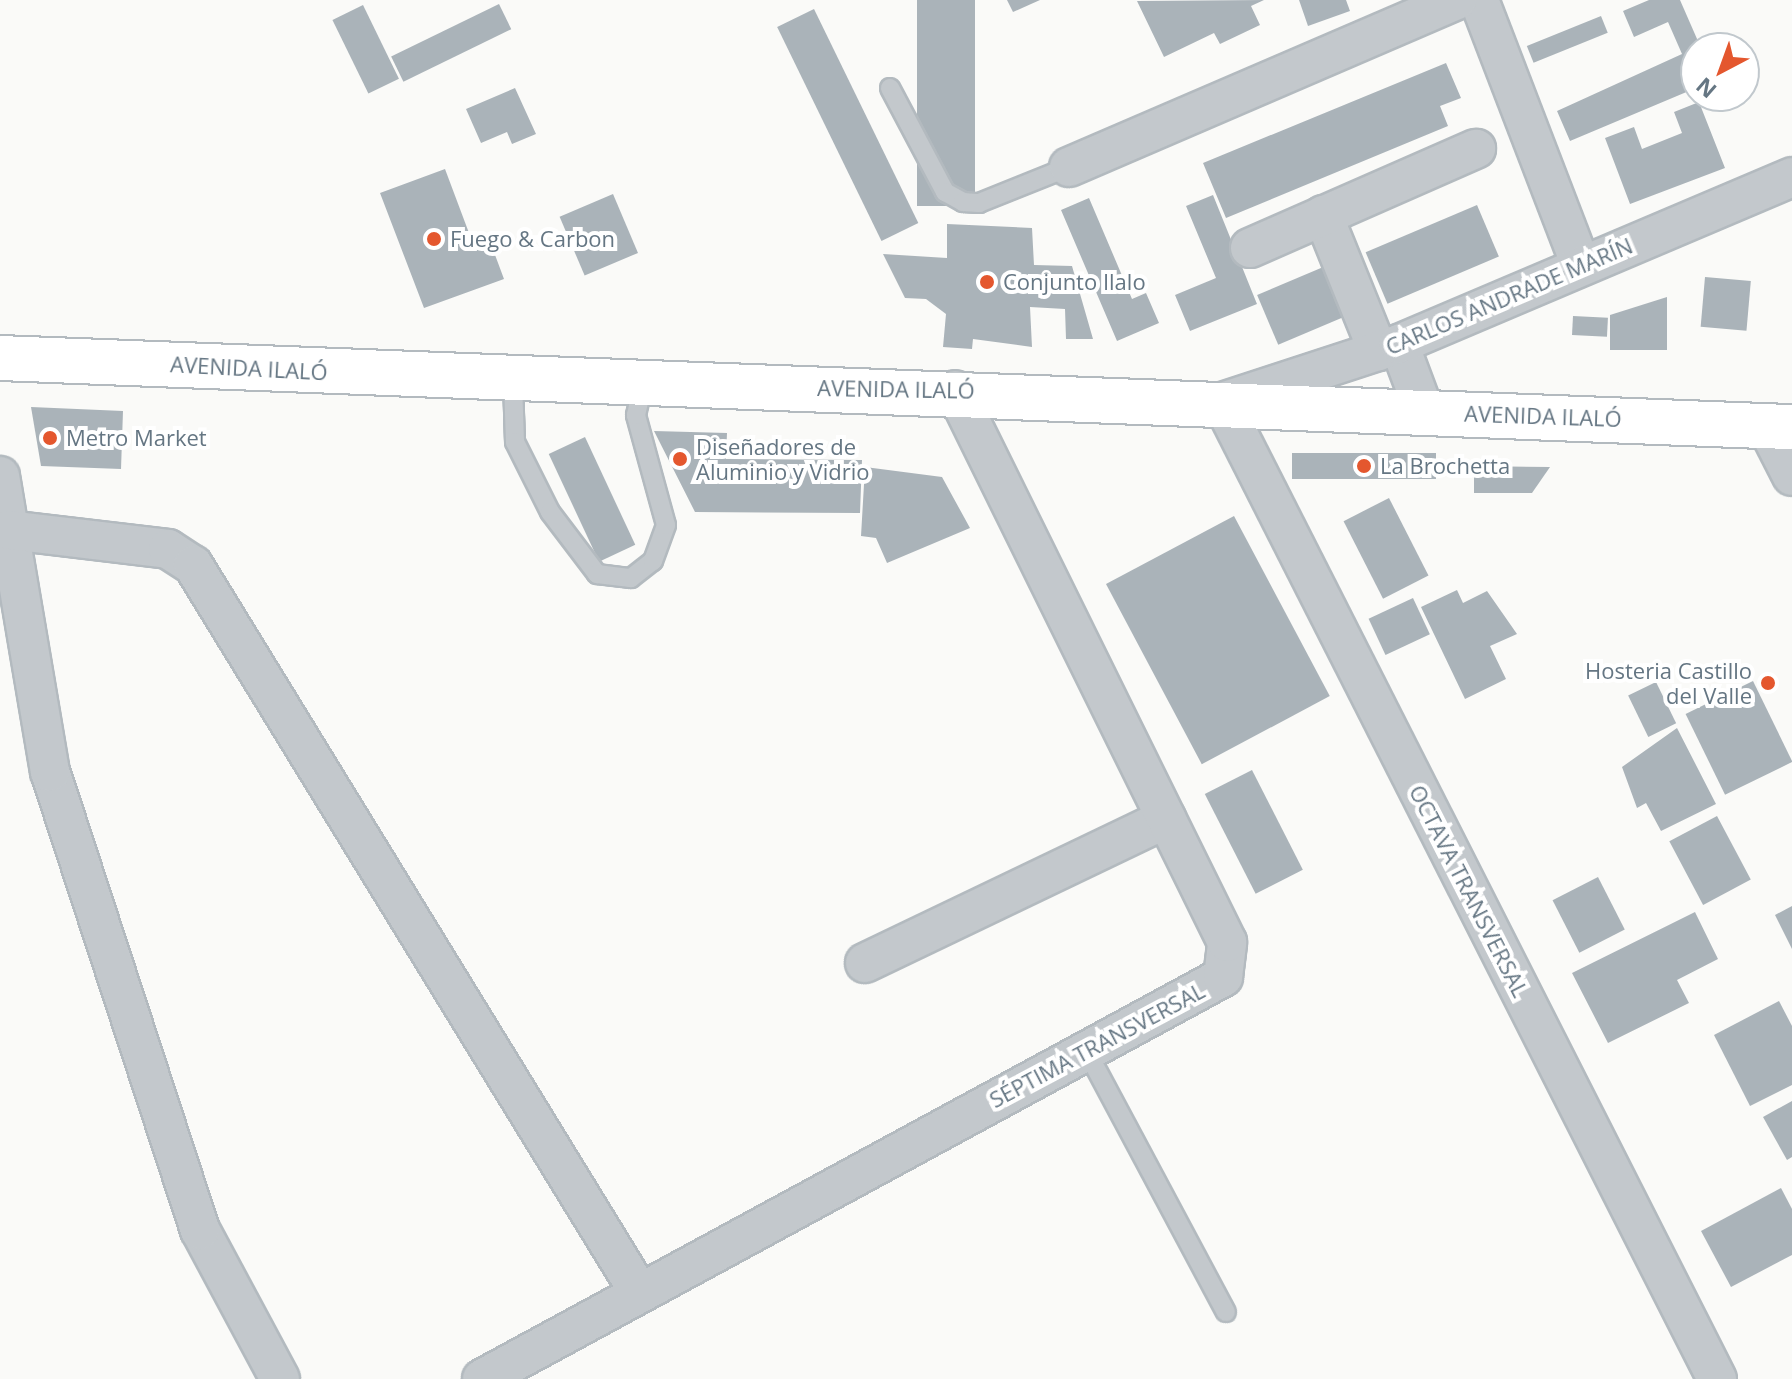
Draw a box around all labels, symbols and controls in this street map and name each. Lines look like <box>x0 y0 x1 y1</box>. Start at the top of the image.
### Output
north arrow <box>1680 32 1760 112</box>
text: N <box>1689 71 1722 106</box>
place label: Fuego & Carbon <box>450 226 615 252</box>
marker: Fuego & Carbon <box>425 230 443 248</box>
street label: CARLOS ANDRADE MARÍN <box>1382 232 1636 360</box>
place label: Conjunto Ilalo <box>1003 269 1146 295</box>
marker: Conjunto Ilalo <box>978 273 996 291</box>
street label: AVENIDA ILALÓ <box>170 351 328 385</box>
street label: AVENIDA ILALÓ <box>817 374 975 404</box>
street label: AVENIDA ILALÓ <box>1464 400 1622 432</box>
place label: Metro Market <box>66 425 207 451</box>
marker: Metro Market <box>41 429 59 447</box>
place label: Diseñadores de Aluminio y Vidrio <box>696 433 870 484</box>
marker: Diseñadores de Aluminio y Vidrio <box>671 450 689 468</box>
place label: La Brochetta <box>1380 453 1510 479</box>
marker: La Brochetta <box>1355 457 1373 475</box>
place label: Hosteria Castillo del Valle <box>1585 657 1752 708</box>
marker: Hosteria Castillo del Valle <box>1759 674 1777 692</box>
street label: OCTAVA TRANSVERSAL <box>1404 781 1534 1001</box>
street label: SÉPTIMA TRANSVERSAL <box>985 977 1209 1113</box>

